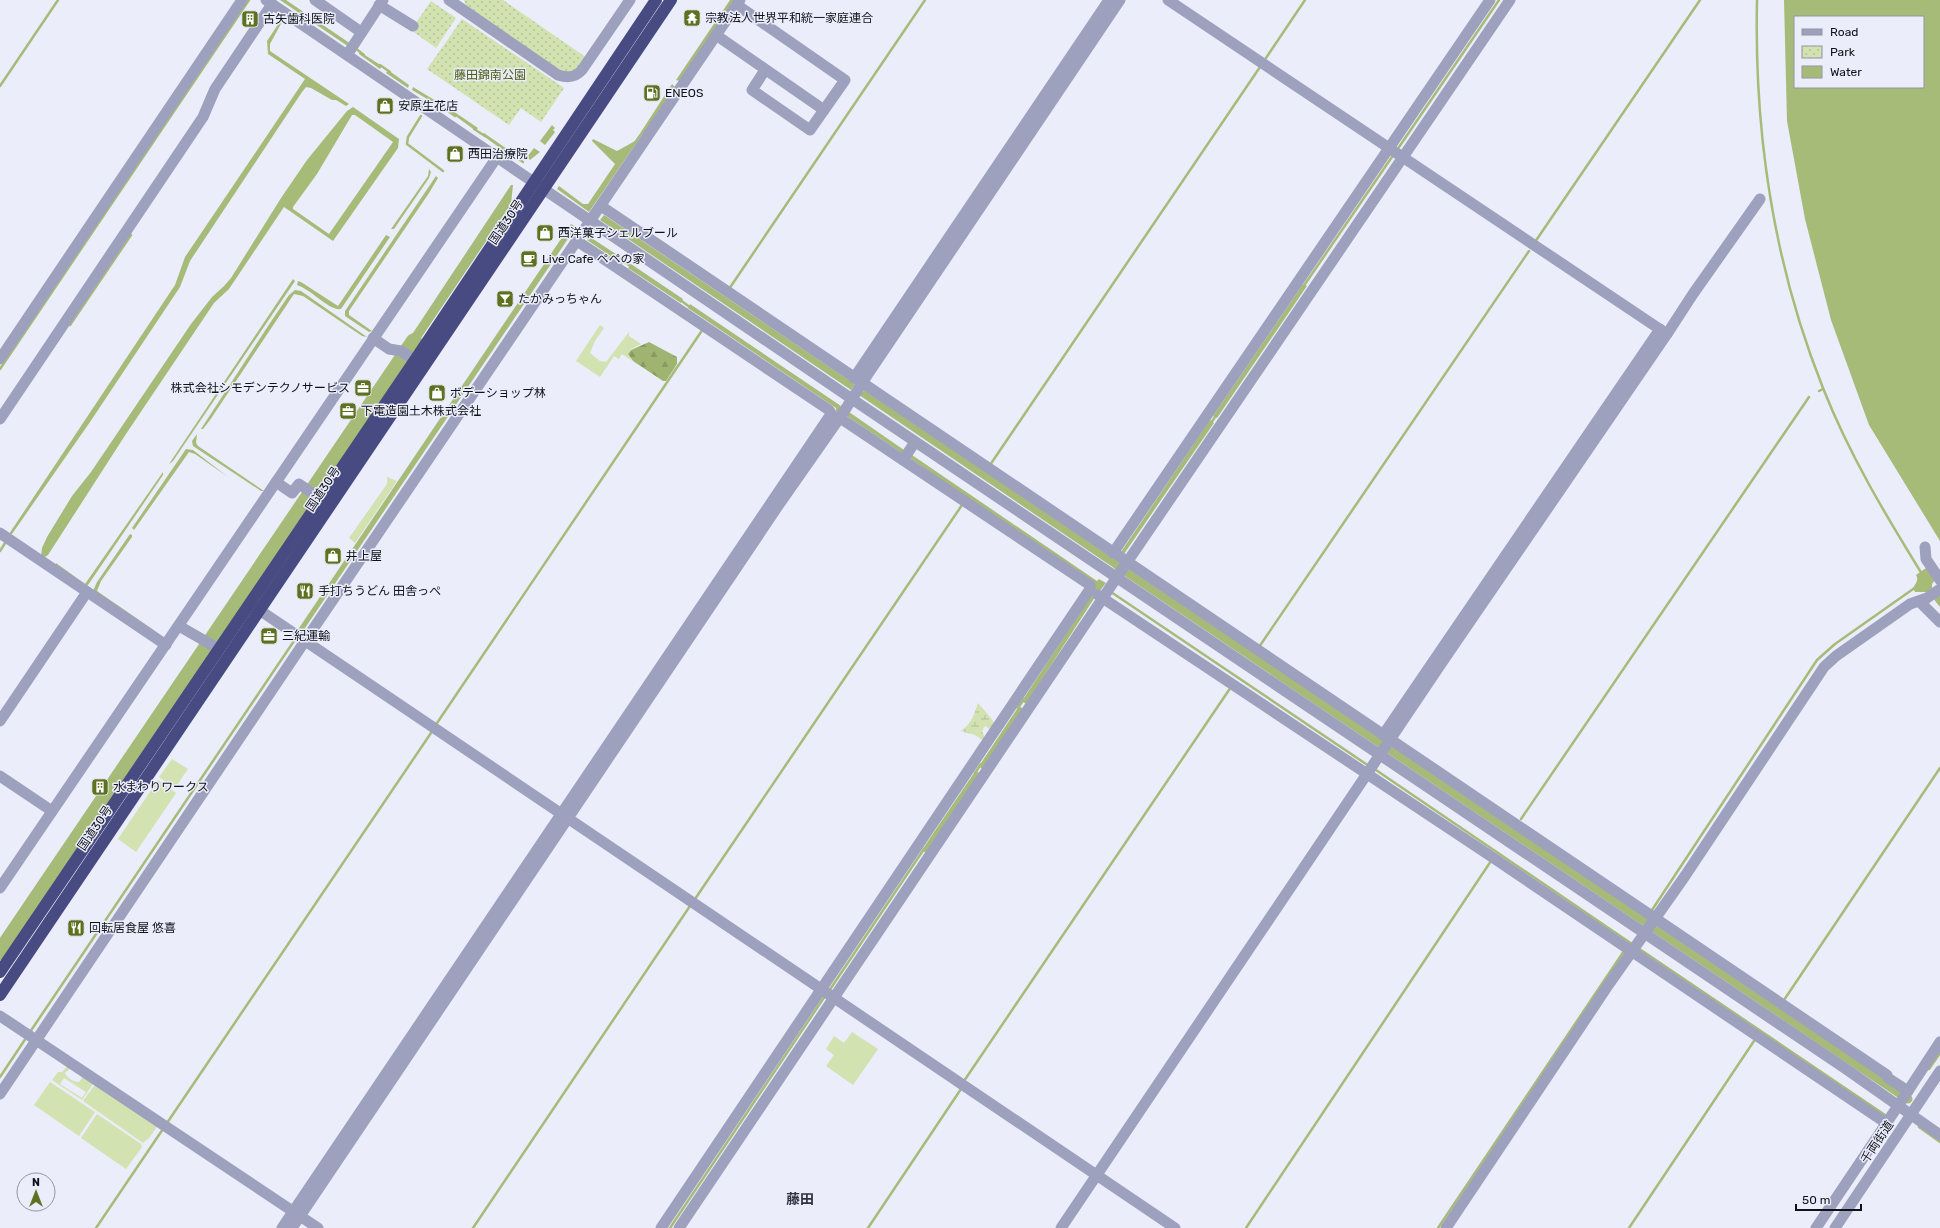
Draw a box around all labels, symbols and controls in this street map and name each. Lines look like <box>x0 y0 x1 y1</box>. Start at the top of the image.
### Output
temple icon: 宗教法人世界平和統一家庭連合 <box>682 8 702 28</box>
building icon: 古矢歯科医院 <box>240 9 260 29</box>
place label: 宗教法人世界平和統一家庭連合 <box>705 11 873 25</box>
place label: 古矢歯科医院 <box>263 12 335 26</box>
legend <box>1794 16 1924 88</box>
text: Road <box>1830 25 1858 39</box>
text: Park <box>1830 45 1856 59</box>
text: Water <box>1830 65 1862 79</box>
park label: 藤田錦南公園 <box>454 68 526 82</box>
fuel station icon: ENEOS <box>642 83 662 103</box>
place label: ENEOS <box>665 86 703 100</box>
shop icon: 安原生花店 <box>375 96 395 116</box>
place label: 安原生花店 <box>398 99 458 113</box>
shop icon: 西田治療院 <box>445 144 465 164</box>
place label: 西田治療院 <box>468 147 528 161</box>
street label: 国道30号 <box>486 197 526 247</box>
shop icon: 西洋菓子シェルブール <box>535 223 555 243</box>
place label: 西洋菓子シェルブール <box>558 226 678 240</box>
cafe icon: Live Cafe ペペの家 <box>519 249 539 269</box>
place label: Live Cafe ペペの家 <box>542 252 644 266</box>
bar icon: たかみっちゃん <box>495 289 515 309</box>
place label: たかみっちゃん <box>518 292 602 306</box>
office icon: 株式会社シモデンテクノサービス <box>353 378 373 398</box>
place label: 株式会社シモデンテクノサービス <box>171 381 350 395</box>
shop icon: ボデーショップ林 <box>427 383 447 403</box>
place label: ボデーショップ林 <box>450 386 546 400</box>
office icon: 下電造園土木株式会社 <box>338 401 358 421</box>
place label: 下電造園土木株式会社 <box>361 404 481 418</box>
street label: 国道30号 <box>303 464 343 514</box>
shop icon: 井上屋 <box>323 546 343 566</box>
place label: 井上屋 <box>346 549 382 563</box>
restaurant icon: 手打ちうどん 田舎っぺ <box>295 581 315 601</box>
place label: 手打ちうどん 田舎っぺ <box>318 584 441 598</box>
office icon: 三紀運輸 <box>259 626 279 646</box>
place label: 三紀運輸 <box>282 629 330 643</box>
building icon: 水まわりワークス <box>90 777 110 797</box>
place label: 水まわりワークス <box>113 780 209 794</box>
street label: 国道30号 <box>75 803 115 853</box>
restaurant icon: 回転居食屋 悠喜 <box>66 918 86 938</box>
place label: 回転居食屋 悠喜 <box>89 921 176 935</box>
street label: 千両街道 <box>1858 1118 1896 1166</box>
north arrow <box>16 1172 56 1212</box>
text: N <box>32 1176 40 1189</box>
scale bar <box>1796 1186 1861 1212</box>
district label: 藤田 <box>786 1191 814 1208</box>
text: 50 m <box>1802 1193 1830 1207</box>

